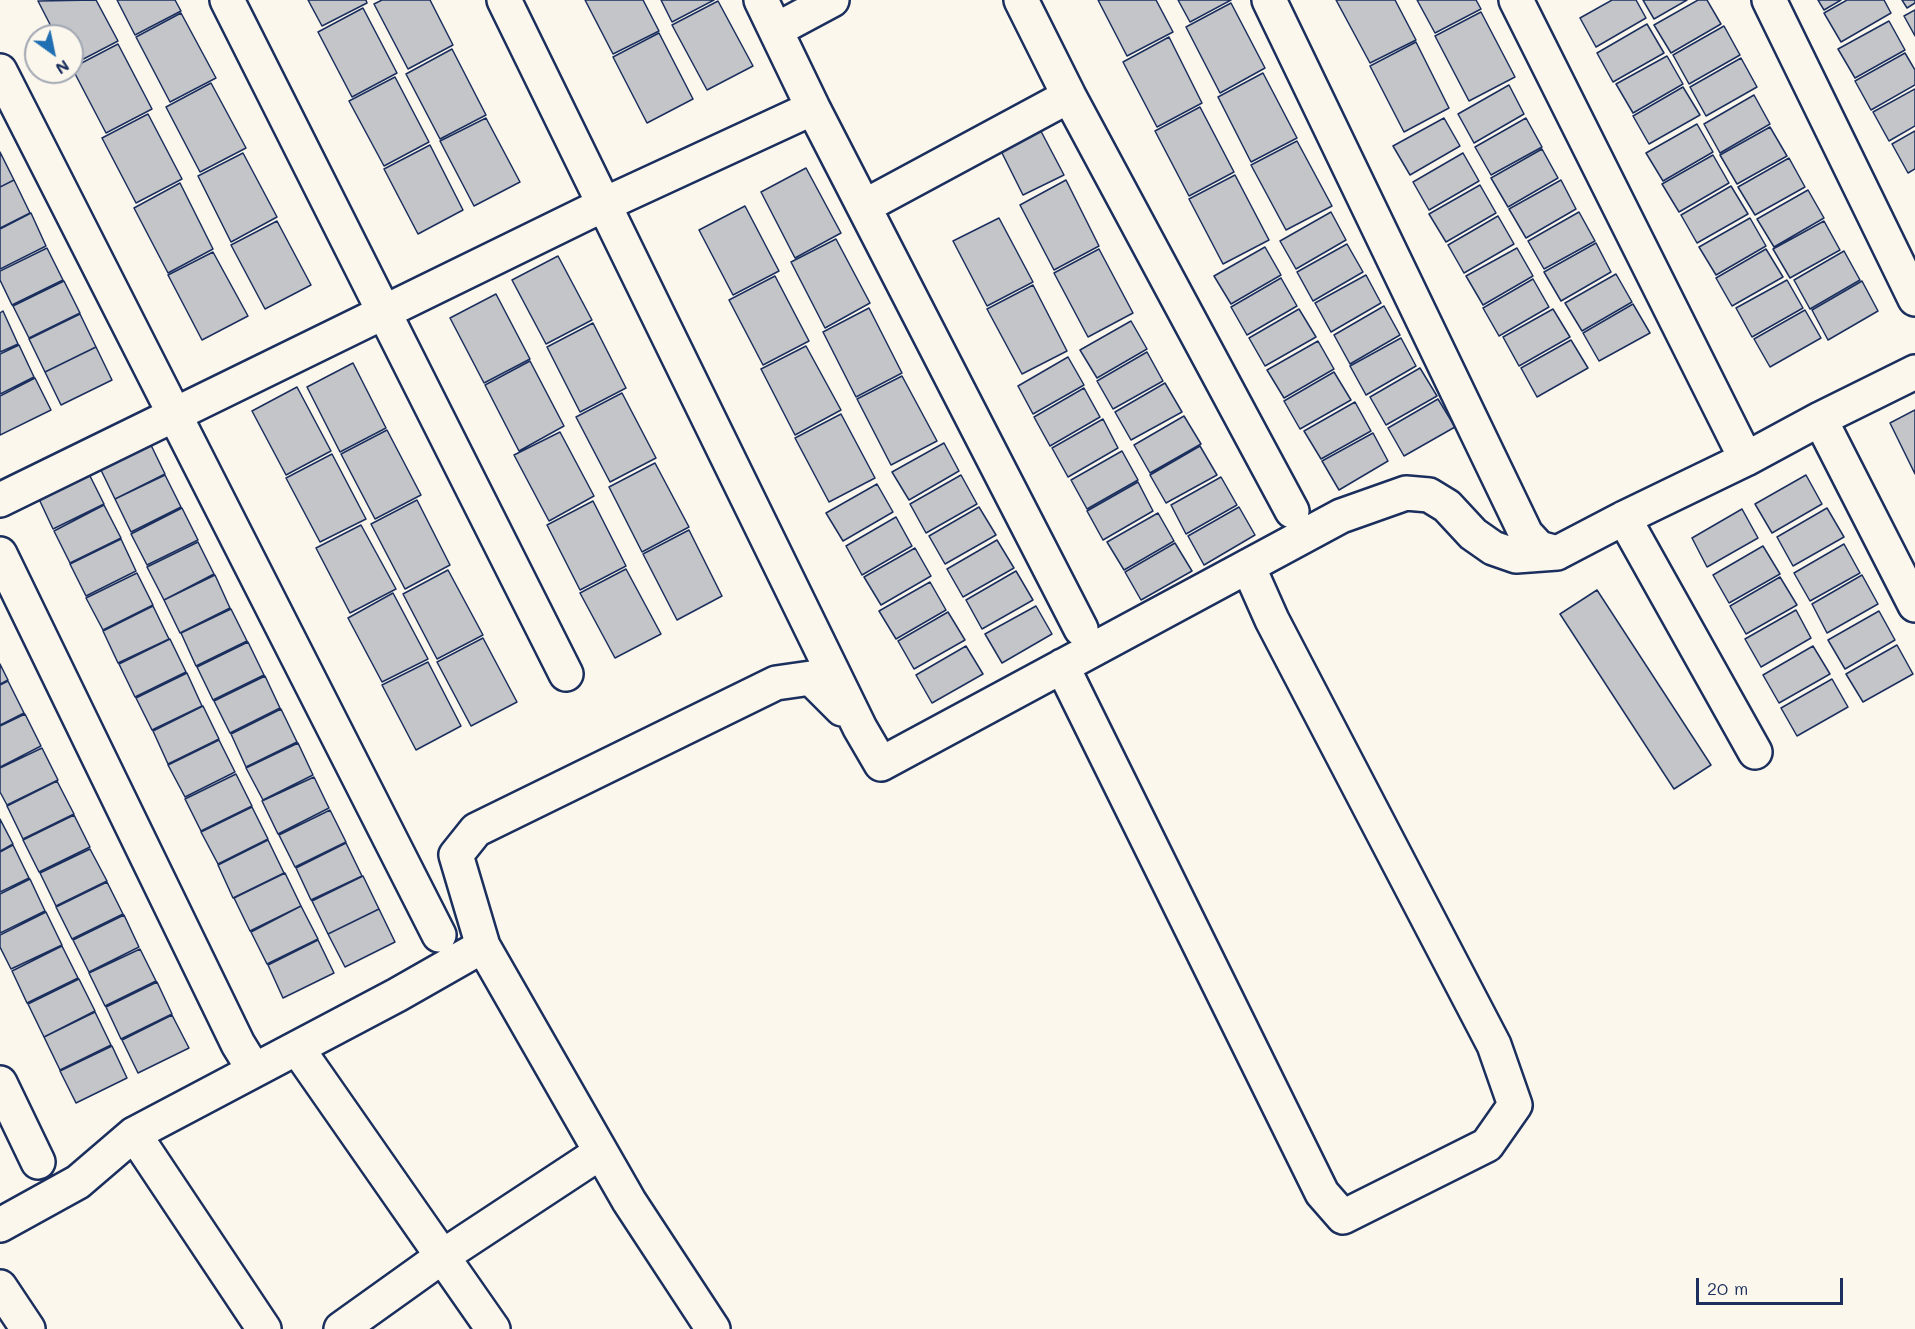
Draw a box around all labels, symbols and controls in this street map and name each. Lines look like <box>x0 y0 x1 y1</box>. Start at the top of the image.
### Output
north arrow <box>24 24 84 84</box>
text: N <box>52 56 74 80</box>
scale bar <box>1699 1266 1846 1304</box>
text: 20 m <box>1707 1276 1748 1300</box>

